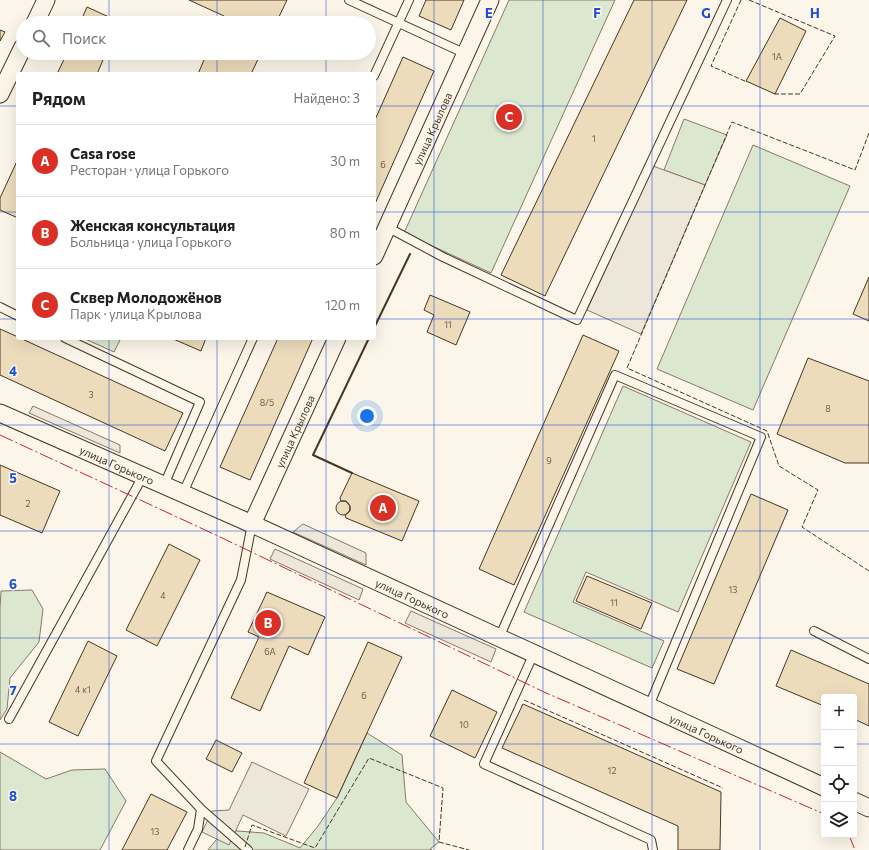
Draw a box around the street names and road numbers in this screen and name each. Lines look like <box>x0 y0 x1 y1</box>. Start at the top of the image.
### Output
street label: улица Крылова <box>410 90 454 167</box>
street label: улица Крылова <box>272 393 317 470</box>
street label: улица Горького <box>78 443 157 487</box>
street label: улица Горького <box>374 575 452 621</box>
street label: улица Горького <box>668 711 746 756</box>

